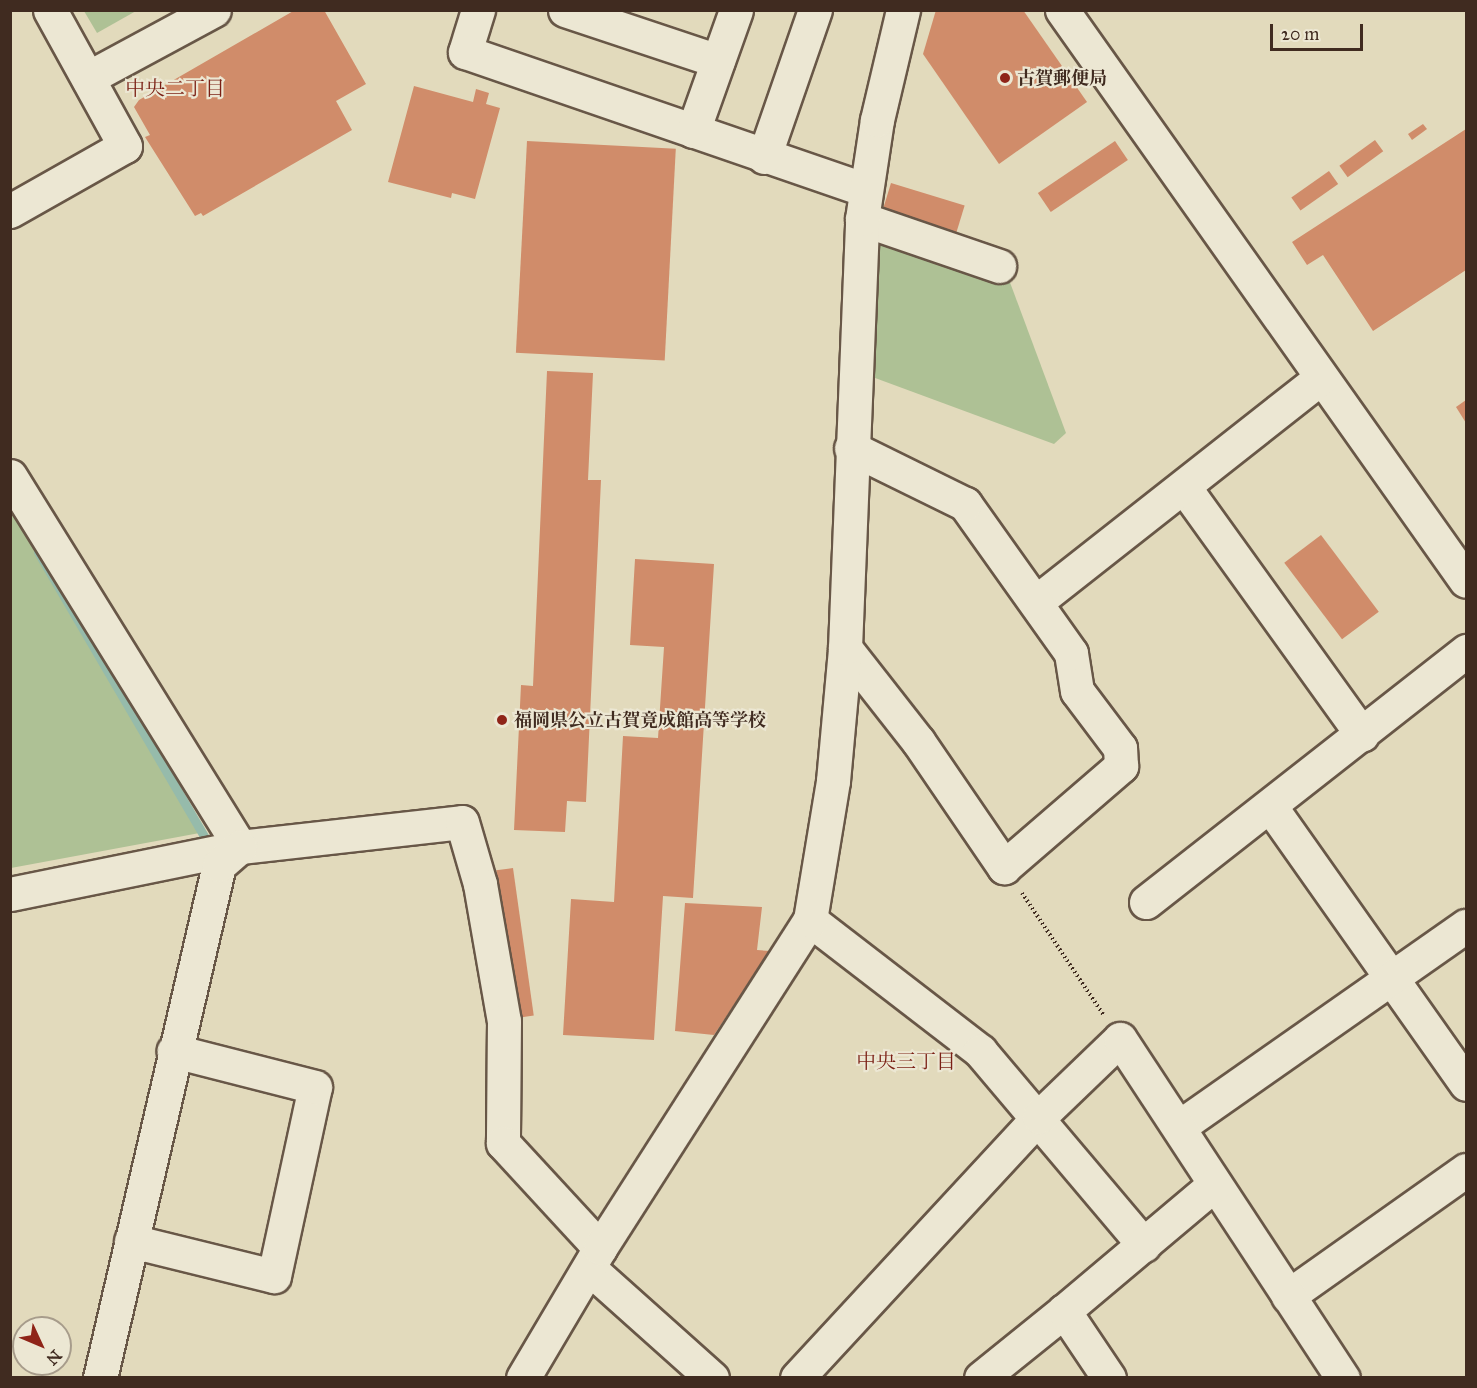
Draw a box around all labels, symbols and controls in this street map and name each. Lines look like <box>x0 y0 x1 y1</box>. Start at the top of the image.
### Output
scale bar <box>1273 12 1366 50</box>
text: 20 m <box>1281 23 1319 45</box>
place label: 古賀郵便局 <box>1017 67 1107 89</box>
marker: 古賀郵便局 <box>998 71 1012 85</box>
district label: 中央二丁目 <box>125 76 225 100</box>
place label: 福岡県公立古賀竟成館高等学校 <box>514 709 766 731</box>
marker: 福岡県公立古賀竟成館高等学校 <box>495 713 509 727</box>
district label: 中央三丁目 <box>856 1049 956 1073</box>
north arrow <box>12 1316 72 1376</box>
text: N <box>42 1346 65 1369</box>

